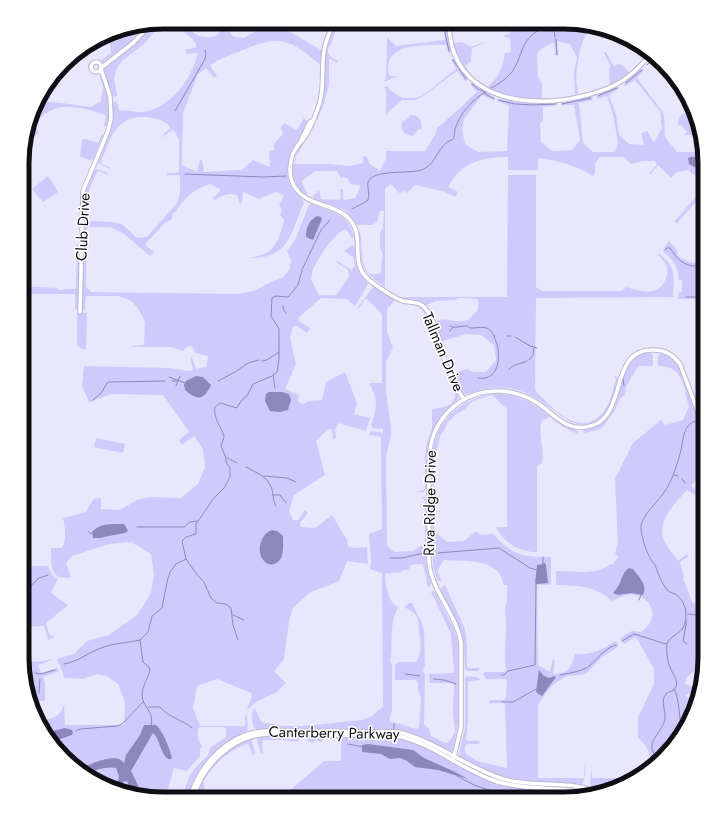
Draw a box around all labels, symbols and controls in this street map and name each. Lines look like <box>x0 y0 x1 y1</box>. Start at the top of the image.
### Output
street label: Club Drive <box>70 192 96 262</box>
street label: Tallman Drive <box>416 309 470 395</box>
street label: Riva Ridge Drive <box>418 450 442 556</box>
street label: Canterberry Parkway <box>268 721 400 745</box>

